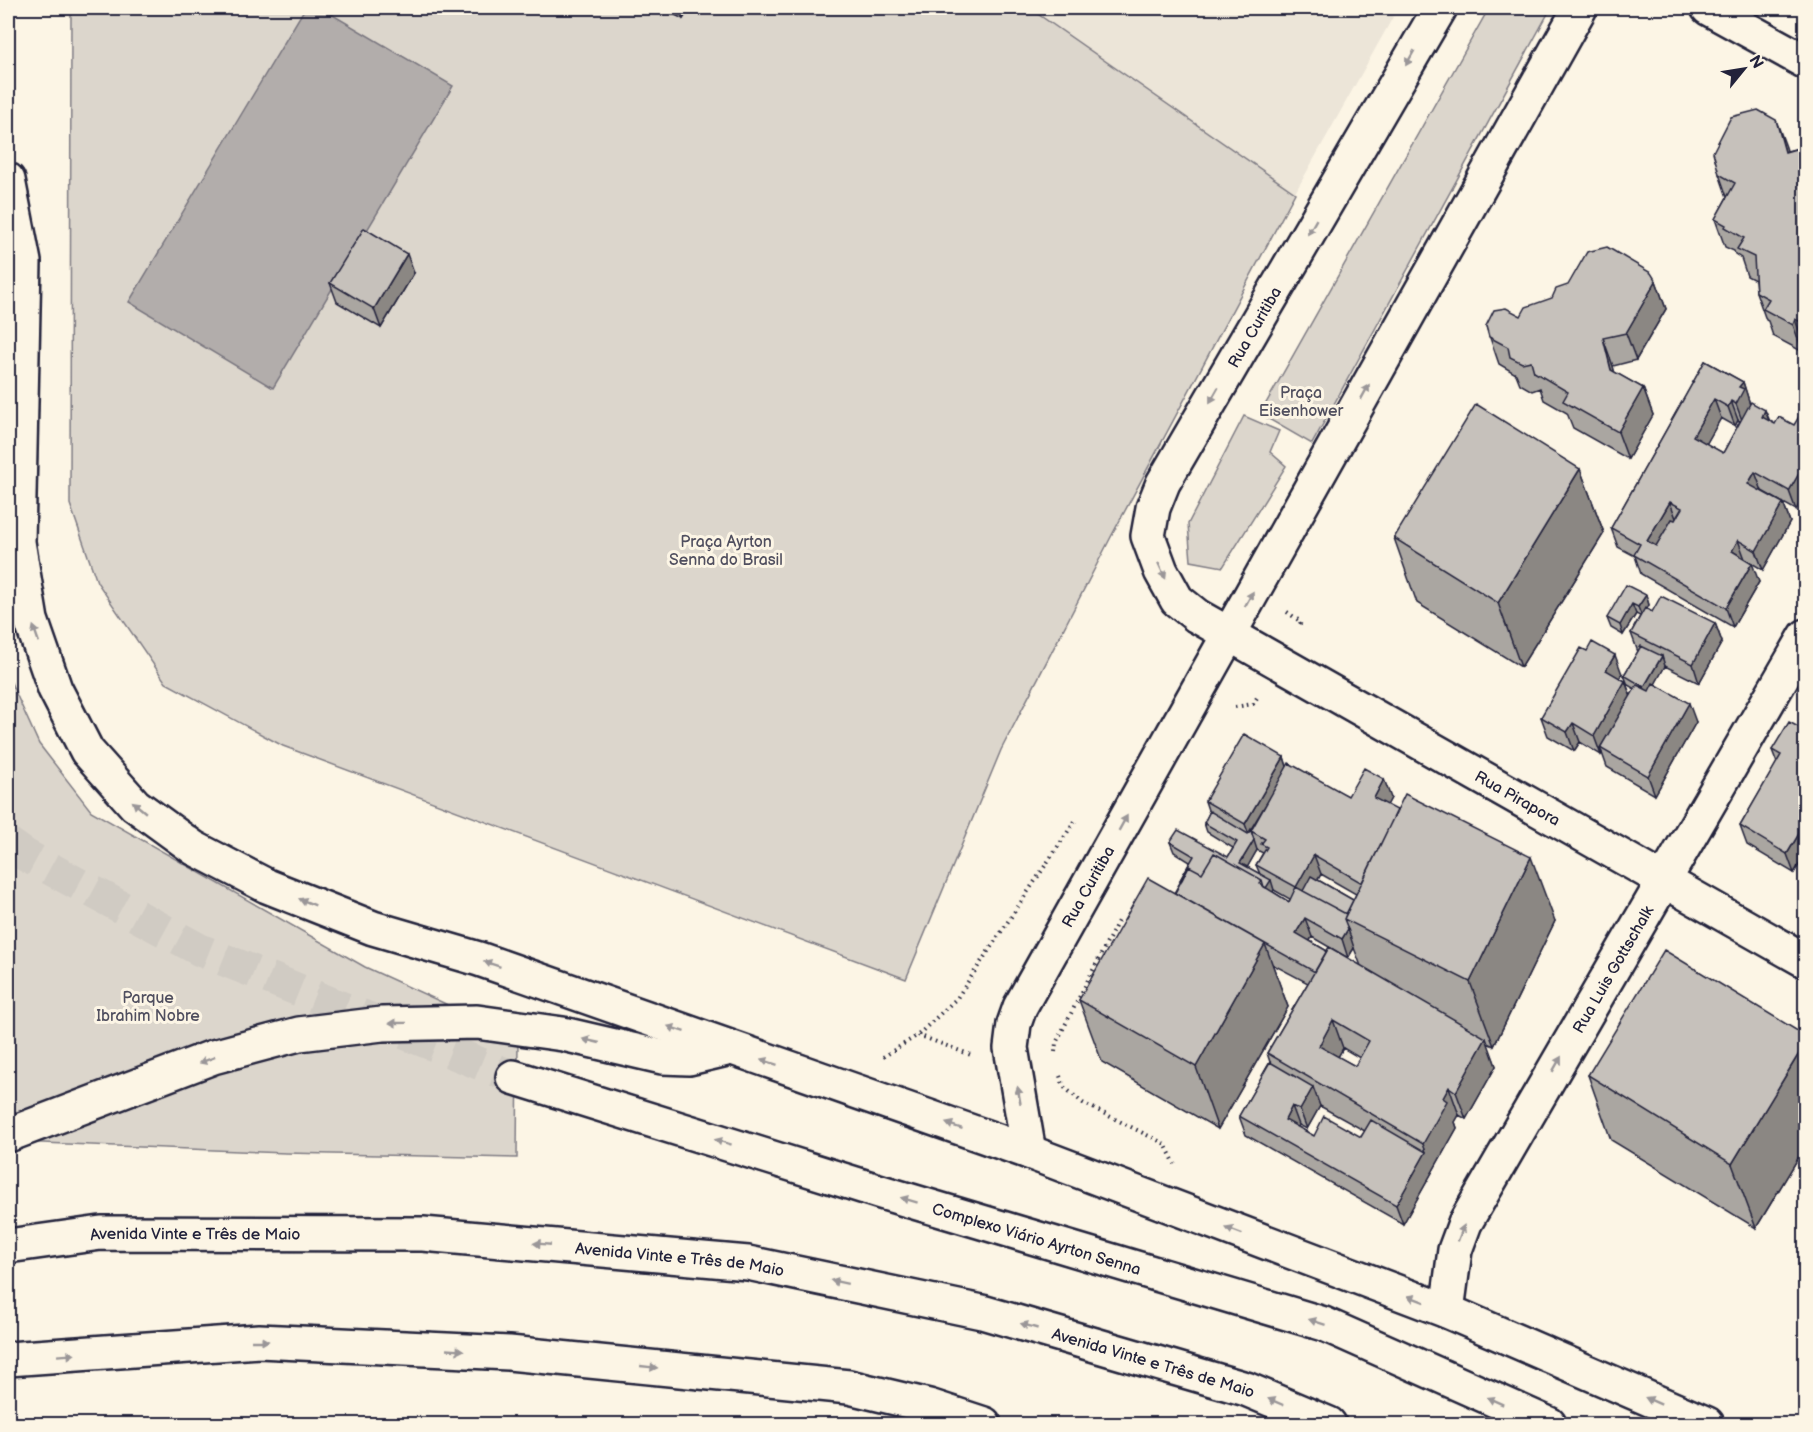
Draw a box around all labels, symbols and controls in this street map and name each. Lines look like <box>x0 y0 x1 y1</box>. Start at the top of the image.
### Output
north arrow <box>1714 39 1774 99</box>
one-way arrow <box>1405 50 1415 67</box>
text: N <box>1744 52 1767 72</box>
one-way arrow <box>1307 219 1317 236</box>
street label: Rua Curitiba <box>1225 284 1286 372</box>
one-way arrow <box>1360 383 1370 400</box>
park label: Praça Eisenhower <box>1259 384 1343 421</box>
one-way arrow <box>1209 387 1219 404</box>
park label: Praça Ayrton Senna do Brasil <box>669 533 783 570</box>
one-way arrow <box>1157 563 1166 580</box>
one-way arrow <box>1244 590 1254 607</box>
one-way arrow <box>30 625 40 643</box>
street label: Rua Pirapora <box>1471 767 1563 831</box>
one-way arrow <box>131 800 147 813</box>
one-way arrow <box>1118 815 1128 832</box>
street label: Rua Curitiba <box>1059 843 1119 931</box>
one-way arrow <box>298 897 316 906</box>
street label: Rua Luis Gottschalk <box>1569 903 1658 1037</box>
one-way arrow <box>483 958 501 968</box>
park label: Parque Ibrahim Nobre <box>96 989 200 1026</box>
one-way arrow <box>389 1019 408 1028</box>
one-way arrow <box>667 1023 685 1033</box>
one-way arrow <box>582 1035 601 1045</box>
one-way arrow <box>198 1055 216 1065</box>
one-way arrow <box>760 1056 778 1066</box>
one-way arrow <box>1552 1056 1563 1072</box>
one-way arrow <box>1014 1085 1023 1104</box>
one-way arrow <box>945 1121 963 1131</box>
one-way arrow <box>714 1137 732 1146</box>
one-way arrow <box>900 1195 918 1204</box>
street label: Complexo Viário Ayrton Senna <box>930 1200 1143 1280</box>
one-way arrow <box>1457 1224 1466 1242</box>
street label: Avenida Vinte e Três de Maio <box>89 1225 300 1245</box>
one-way arrow <box>1225 1226 1243 1235</box>
one-way arrow <box>533 1239 552 1249</box>
street label: Avenida Vinte e Três de Maio <box>574 1240 786 1281</box>
one-way arrow <box>830 1277 849 1286</box>
one-way arrow <box>1407 1294 1425 1304</box>
one-way arrow <box>1308 1317 1326 1326</box>
one-way arrow <box>1020 1321 1038 1330</box>
street label: Avenida Vinte e Três de Maio <box>1049 1325 1257 1403</box>
one-way arrow <box>251 1337 270 1346</box>
one-way arrow <box>446 1346 465 1355</box>
one-way arrow <box>56 1350 75 1360</box>
one-way arrow <box>640 1362 659 1372</box>
one-way arrow <box>1487 1396 1504 1405</box>
one-way arrow <box>1644 1396 1662 1406</box>
one-way arrow <box>1267 1397 1284 1406</box>

